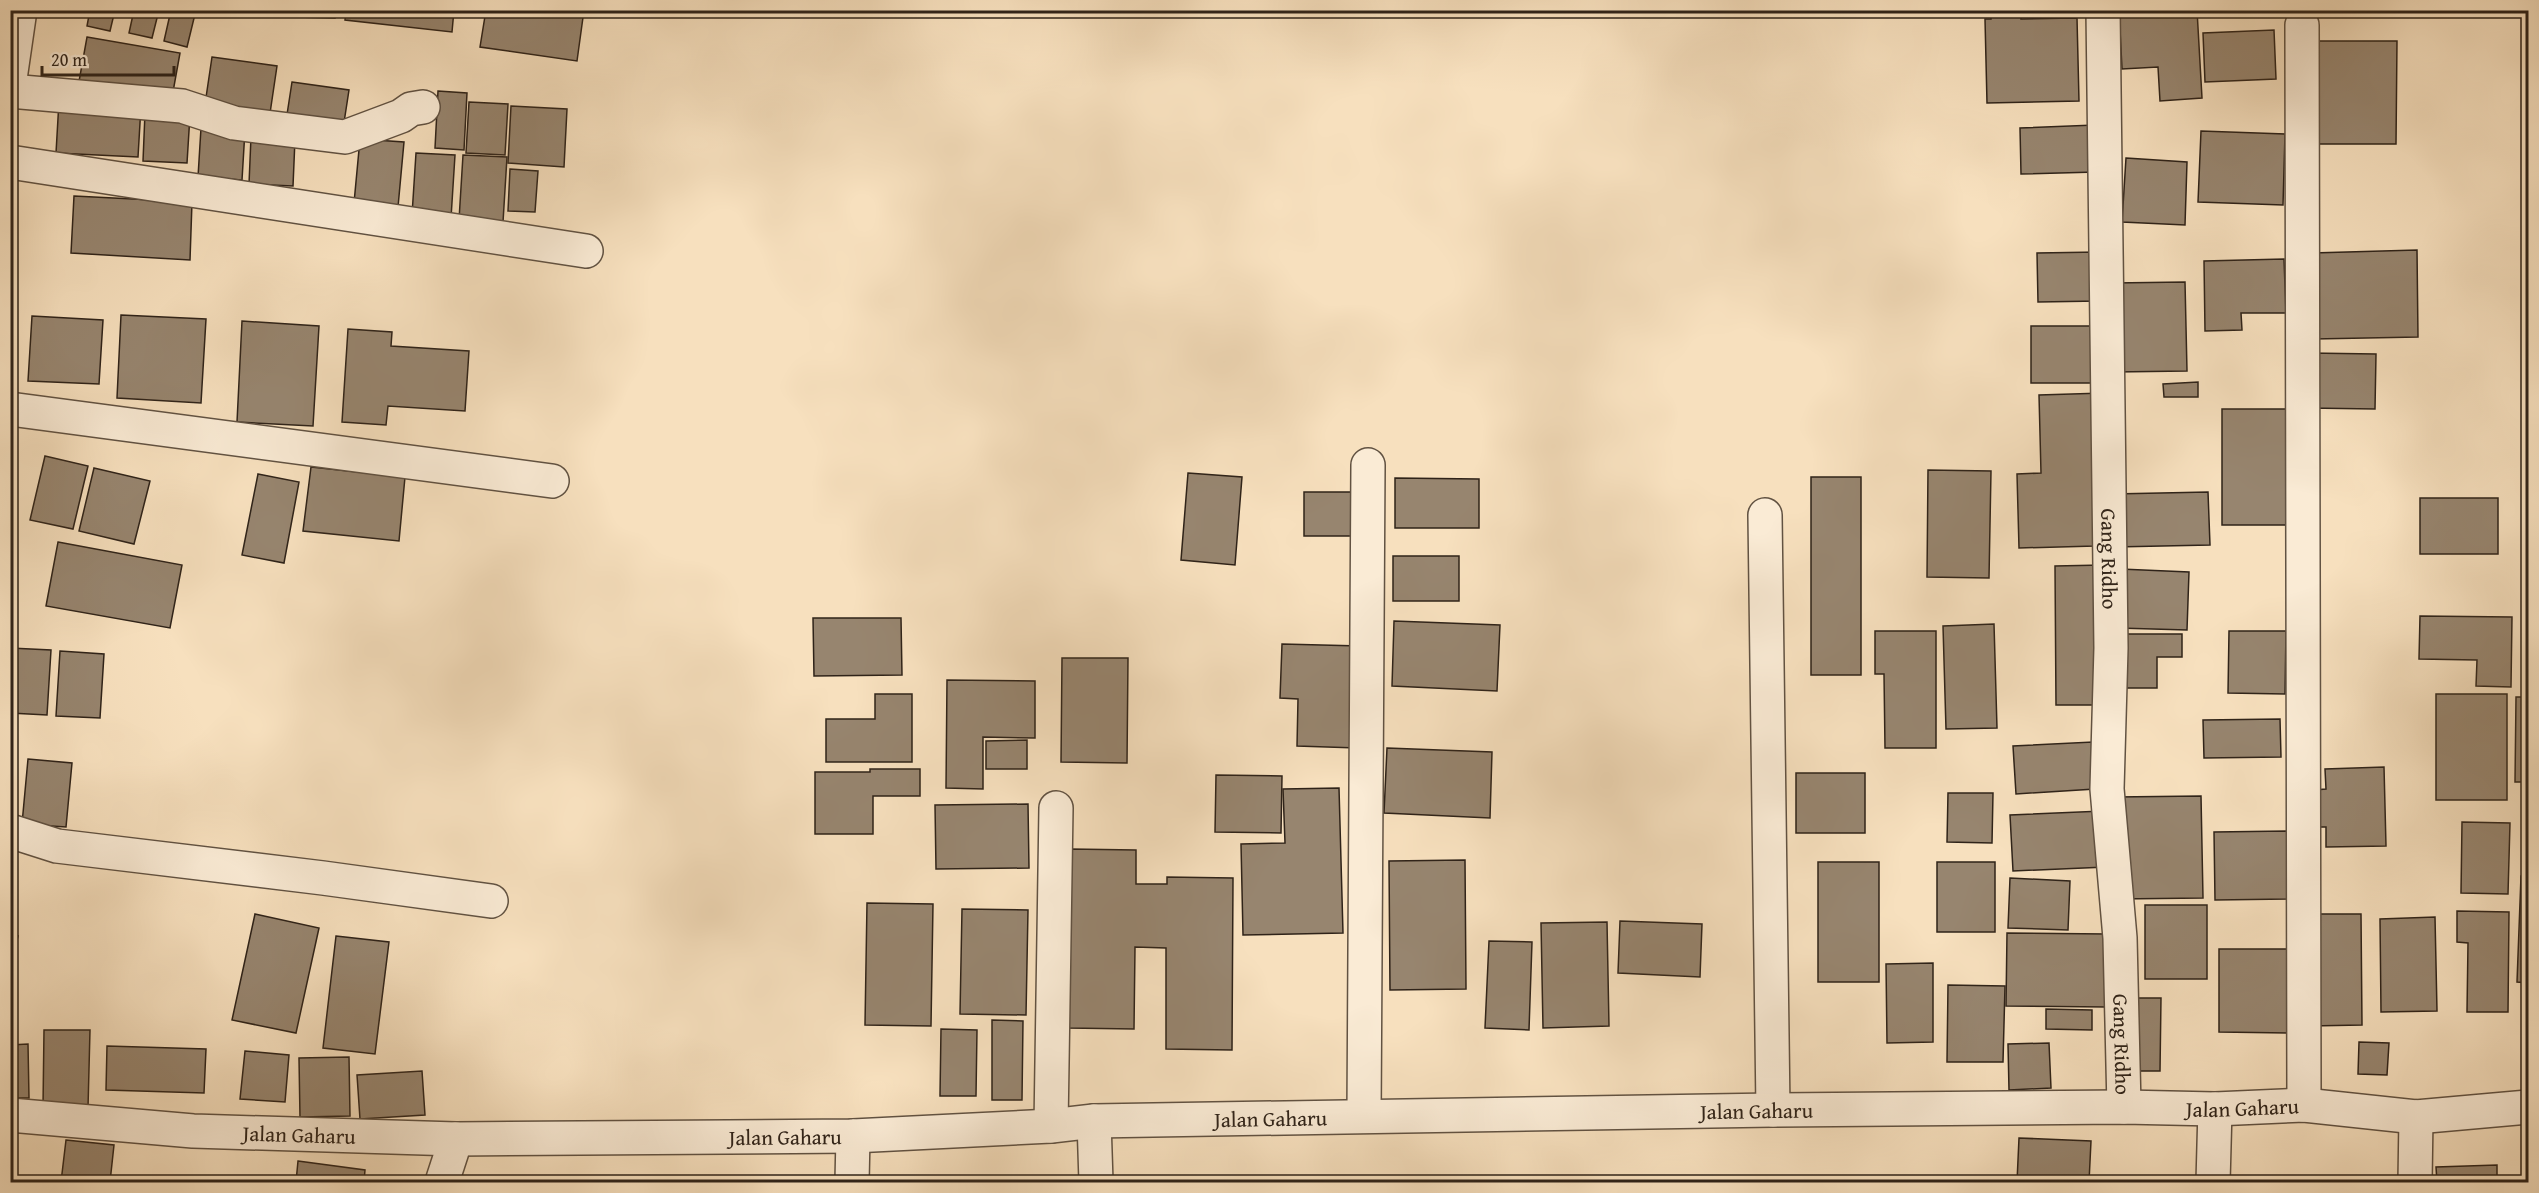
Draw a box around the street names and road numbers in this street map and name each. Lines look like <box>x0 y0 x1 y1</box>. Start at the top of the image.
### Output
street label: Gang Ridho <box>2094 508 2126 610</box>
street label: Gang Ridho <box>2106 993 2139 1095</box>
street label: Jalan Gaharu <box>2183 1090 2300 1125</box>
street label: Jalan Gaharu <box>1697 1094 1814 1127</box>
street label: Jalan Gaharu <box>1211 1102 1328 1135</box>
street label: Jalan Gaharu <box>239 1117 357 1151</box>
street label: Jalan Gaharu <box>726 1121 842 1152</box>

